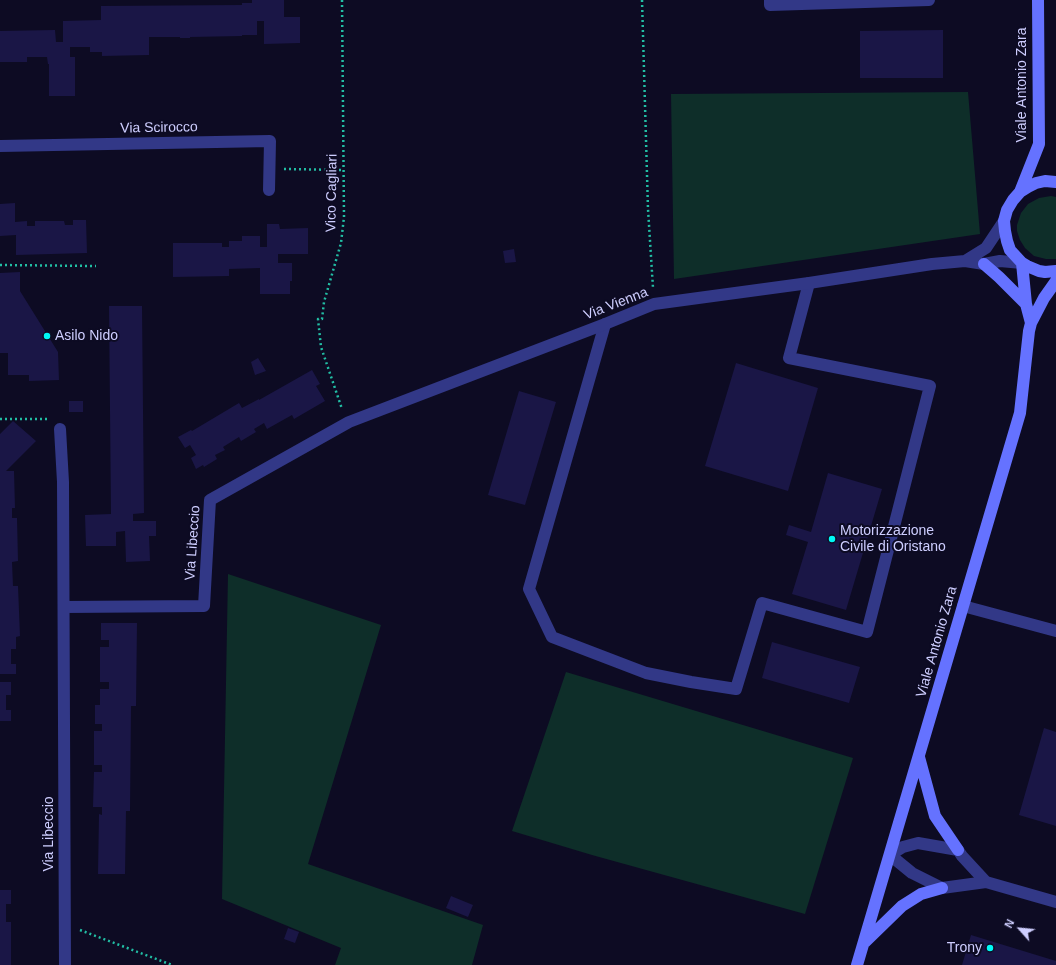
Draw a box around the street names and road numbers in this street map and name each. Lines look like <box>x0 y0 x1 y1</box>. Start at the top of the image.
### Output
street label: Viale Antonio Zara <box>1014 28 1030 142</box>
street label: Via Scirocco <box>120 119 198 137</box>
street label: Vico Cagliari <box>323 154 341 232</box>
street label: Via Vienna <box>582 284 650 324</box>
street label: Via Libeccio <box>182 505 204 581</box>
street label: Viale Antonio Zara <box>913 584 961 700</box>
street label: Via Libeccio <box>41 796 57 872</box>

